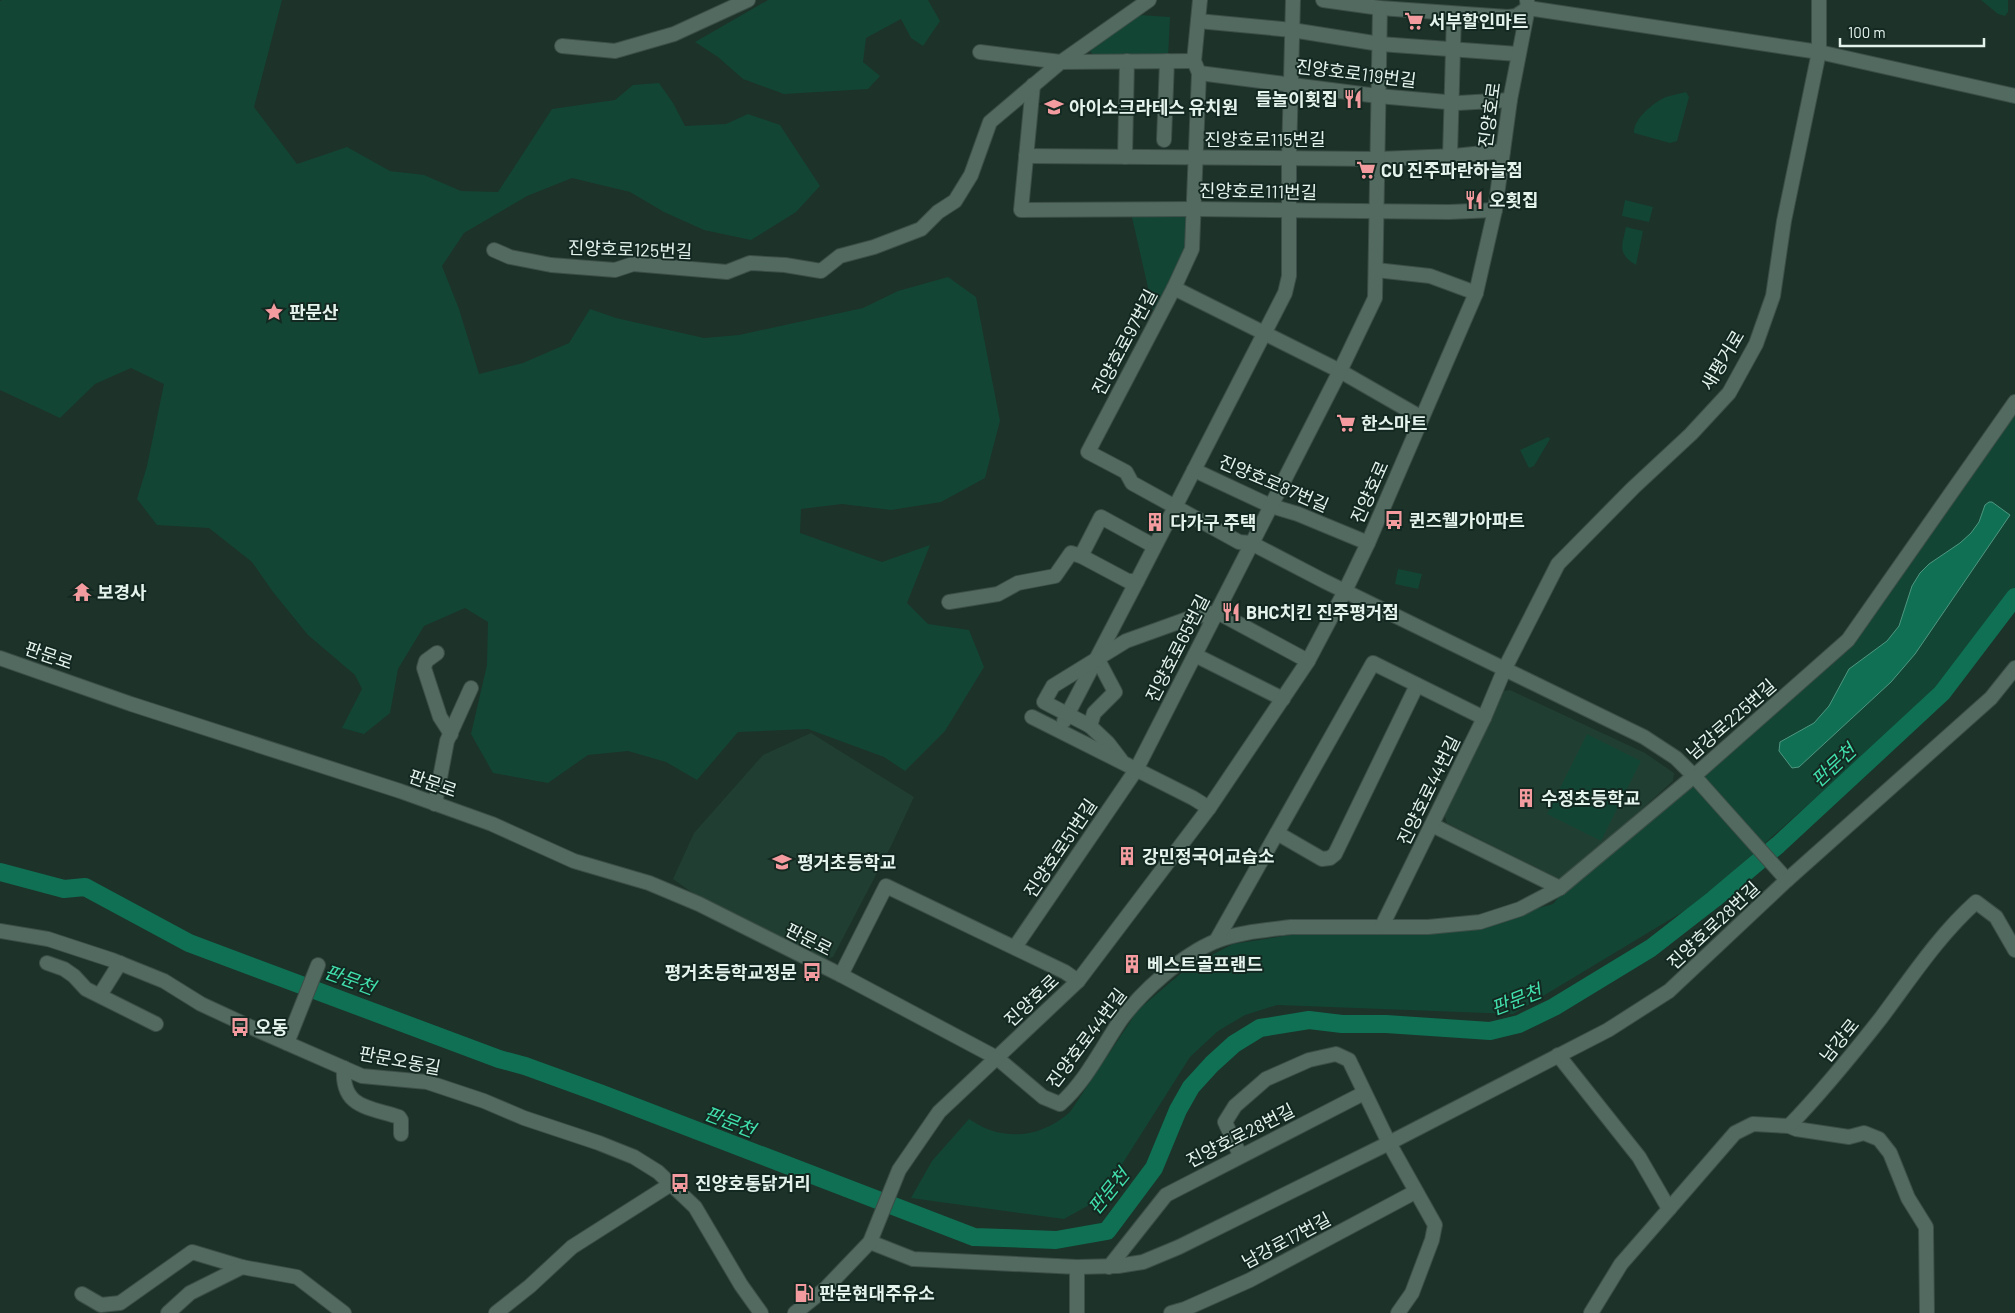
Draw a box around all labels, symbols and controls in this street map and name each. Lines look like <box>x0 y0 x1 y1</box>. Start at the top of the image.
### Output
supermarket icon: 서부할인마트 <box>1403 10 1425 32</box>
place label: 서부할인마트 <box>1429 10 1528 32</box>
scale bar <box>1840 15 1984 47</box>
text: 100 m <box>1848 23 1886 41</box>
street label: 진양호로119번길 <box>1294 55 1418 91</box>
street label: 진양호로 <box>1473 81 1505 149</box>
place label: 들놀이횟집 <box>1255 88 1338 110</box>
restaurant icon: 들놀이횟집 <box>1342 88 1364 110</box>
school or university icon: 아이소크라테스 유치원 <box>1043 96 1065 118</box>
place label: 아이소크라테스 유치원 <box>1069 96 1238 118</box>
street label: 진양호로115번길 <box>1204 128 1326 150</box>
supermarket icon: CU 진주파란하늘점 <box>1355 159 1377 181</box>
place label: CU 진주파란하늘점 <box>1381 159 1523 181</box>
street label: 진양호로111번길 <box>1199 179 1317 203</box>
restaurant icon: 오횟집 <box>1463 189 1485 211</box>
place label: 오횟집 <box>1489 189 1539 211</box>
street label: 진양호로125번길 <box>567 236 693 262</box>
street label: 진양호로97번길 <box>1087 285 1161 399</box>
place icon: 판문산 <box>263 301 285 323</box>
place label: 판문산 <box>289 301 339 323</box>
street label: 새평거로 <box>1696 326 1748 394</box>
supermarket icon: 한스마트 <box>1335 412 1357 434</box>
place label: 한스마트 <box>1361 412 1427 434</box>
street label: 진양호로87번길 <box>1216 450 1332 516</box>
street label: 진양호로 <box>1345 457 1393 527</box>
bus stop icon: 퀸즈웰가아파트 <box>1383 509 1405 531</box>
place label: 퀸즈웰가아파트 <box>1409 509 1525 531</box>
building icon: 다가구 주택 <box>1144 511 1166 533</box>
place label: 다가구 주택 <box>1170 511 1256 533</box>
temple icon: 보경사 <box>71 581 93 603</box>
place label: 보경사 <box>97 581 147 603</box>
street label: 진양호로65번길 <box>1140 590 1214 706</box>
restaurant icon: BHC치킨 진주평거점 <box>1220 601 1242 623</box>
place label: BHC치킨 진주평거점 <box>1246 601 1399 623</box>
street label: 판문로 <box>22 637 76 673</box>
street label: 남강로225번길 <box>1682 674 1780 764</box>
street label: 진양호로44번길 <box>1392 732 1464 848</box>
water label: 판문천 <box>1806 738 1861 791</box>
street label: 판문로 <box>406 765 460 801</box>
building icon: 수정초등학교 <box>1515 787 1537 809</box>
place label: 수정초등학교 <box>1541 787 1640 809</box>
street label: 진양호로51번길 <box>1019 794 1101 902</box>
building icon: 강민정국어교습소 <box>1116 845 1138 867</box>
place label: 강민정국어교습소 <box>1142 845 1274 867</box>
school or university icon: 평거초등학교 <box>771 851 793 873</box>
place label: 평거초등학교 <box>797 851 896 873</box>
street label: 진양호로28번길 <box>1662 877 1764 973</box>
street label: 판문로 <box>782 918 836 960</box>
building icon: 베스트골프랜드 <box>1121 953 1143 975</box>
place label: 베스트골프랜드 <box>1147 953 1263 975</box>
water label: 판문천 <box>321 959 380 999</box>
place label: 평거초등학교정문 <box>665 961 797 983</box>
bus stop icon: 평거초등학교정문 <box>801 961 823 983</box>
street label: 진양호로 <box>999 969 1063 1031</box>
water label: 판문천 <box>1487 978 1546 1019</box>
street label: 진양호로44번길 <box>1041 984 1131 1092</box>
street label: 남강로 <box>1815 1014 1863 1066</box>
bus stop icon: 오동 <box>229 1016 251 1038</box>
place label: 오동 <box>255 1016 288 1038</box>
street label: 판문오동길 <box>357 1041 443 1079</box>
street label: 진양호로28번길 <box>1182 1098 1298 1172</box>
water label: 판문천 <box>701 1101 760 1142</box>
water label: 판문천 <box>1083 1162 1134 1219</box>
bus stop icon: 진양호통닭거리 <box>669 1172 691 1194</box>
place label: 진양호통닭거리 <box>695 1172 811 1194</box>
street label: 남강로17번길 <box>1238 1207 1334 1273</box>
fuel station icon: 판문현대주유소 <box>793 1282 815 1304</box>
place label: 판문현대주유소 <box>819 1282 935 1304</box>

